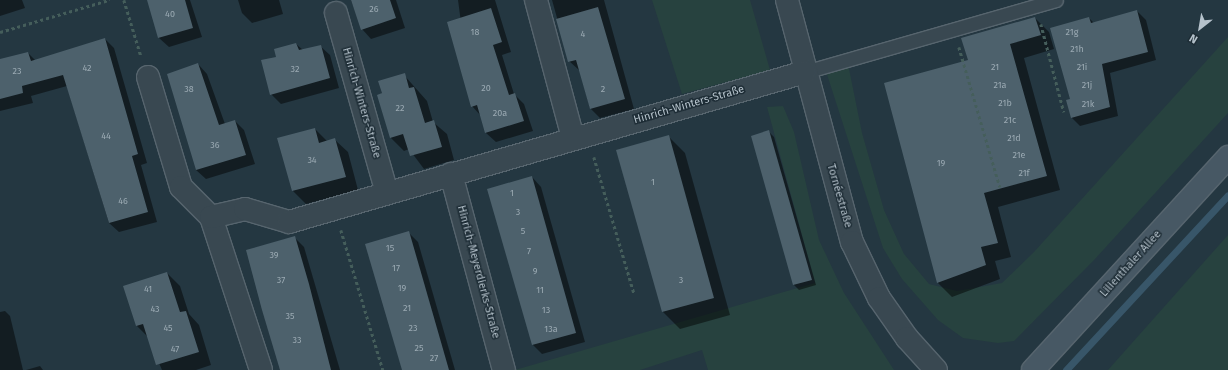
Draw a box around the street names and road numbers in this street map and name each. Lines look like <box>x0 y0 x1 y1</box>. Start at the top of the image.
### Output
street label: Hinrich-Winters-Straße <box>339 46 383 160</box>
street label: Hinrich-Winters-Straße <box>632 83 746 127</box>
street label: Tornéestraße <box>824 163 854 229</box>
street label: Hinrich-Meyerdierks-Straße <box>454 204 502 340</box>
street label: Lilienthaler Allee <box>1098 228 1164 300</box>

